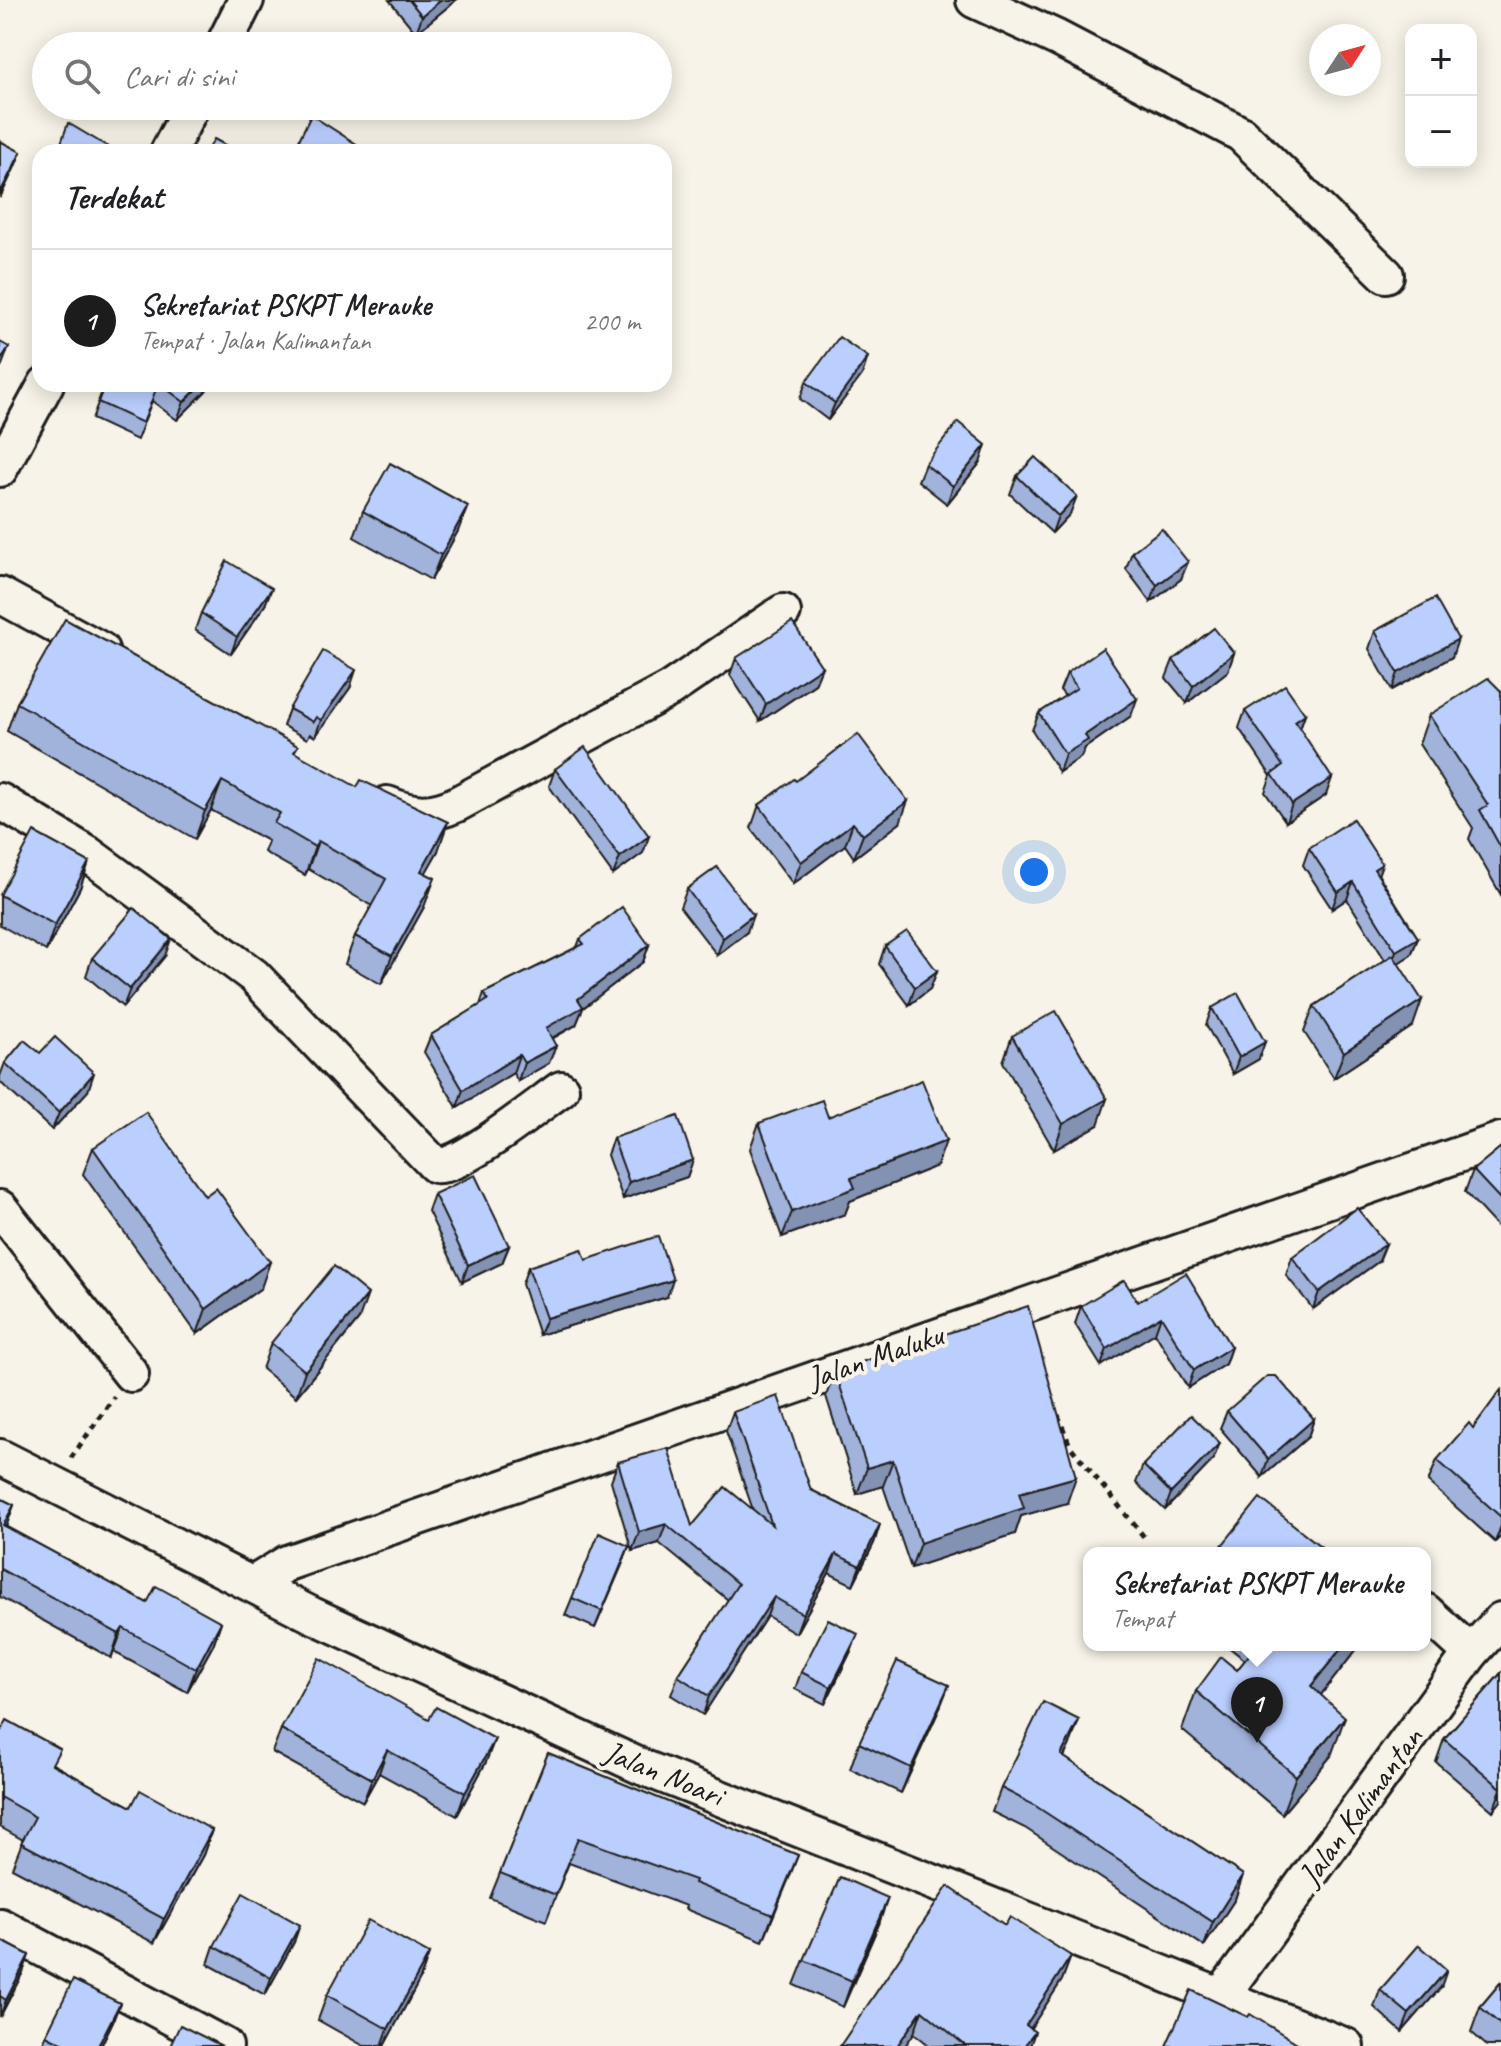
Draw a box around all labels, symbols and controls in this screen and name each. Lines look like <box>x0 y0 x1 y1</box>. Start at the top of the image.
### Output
north arrow <box>1309 24 1381 96</box>
map controls <box>1405 24 1477 168</box>
button: + <box>1405 24 1477 96</box>
search box <box>32 32 672 120</box>
icon: search <box>60 54 104 98</box>
text: Cari di sini <box>124 57 235 95</box>
button: − <box>1405 96 1477 168</box>
text: Terdekat <box>64 175 163 218</box>
text: Sekretariat PSKPT Merauke <box>140 286 431 324</box>
text: 1 <box>84 305 96 338</box>
text: 200 m <box>584 305 640 338</box>
text: Tempat · Jalan Kalimantan <box>140 324 370 357</box>
your location <box>1014 852 1054 892</box>
street label: Jalan Maluku <box>800 1313 951 1399</box>
popup <box>1083 1547 1431 1651</box>
text: Sekretariat PSKPT Merauke <box>1112 1564 1402 1602</box>
text: Tempat <box>1112 1602 1173 1635</box>
pin: 1 <box>1231 1677 1283 1743</box>
street label: Jalan Kalimantan <box>1288 1718 1433 1895</box>
street label: Jalan Noari <box>596 1730 733 1817</box>

